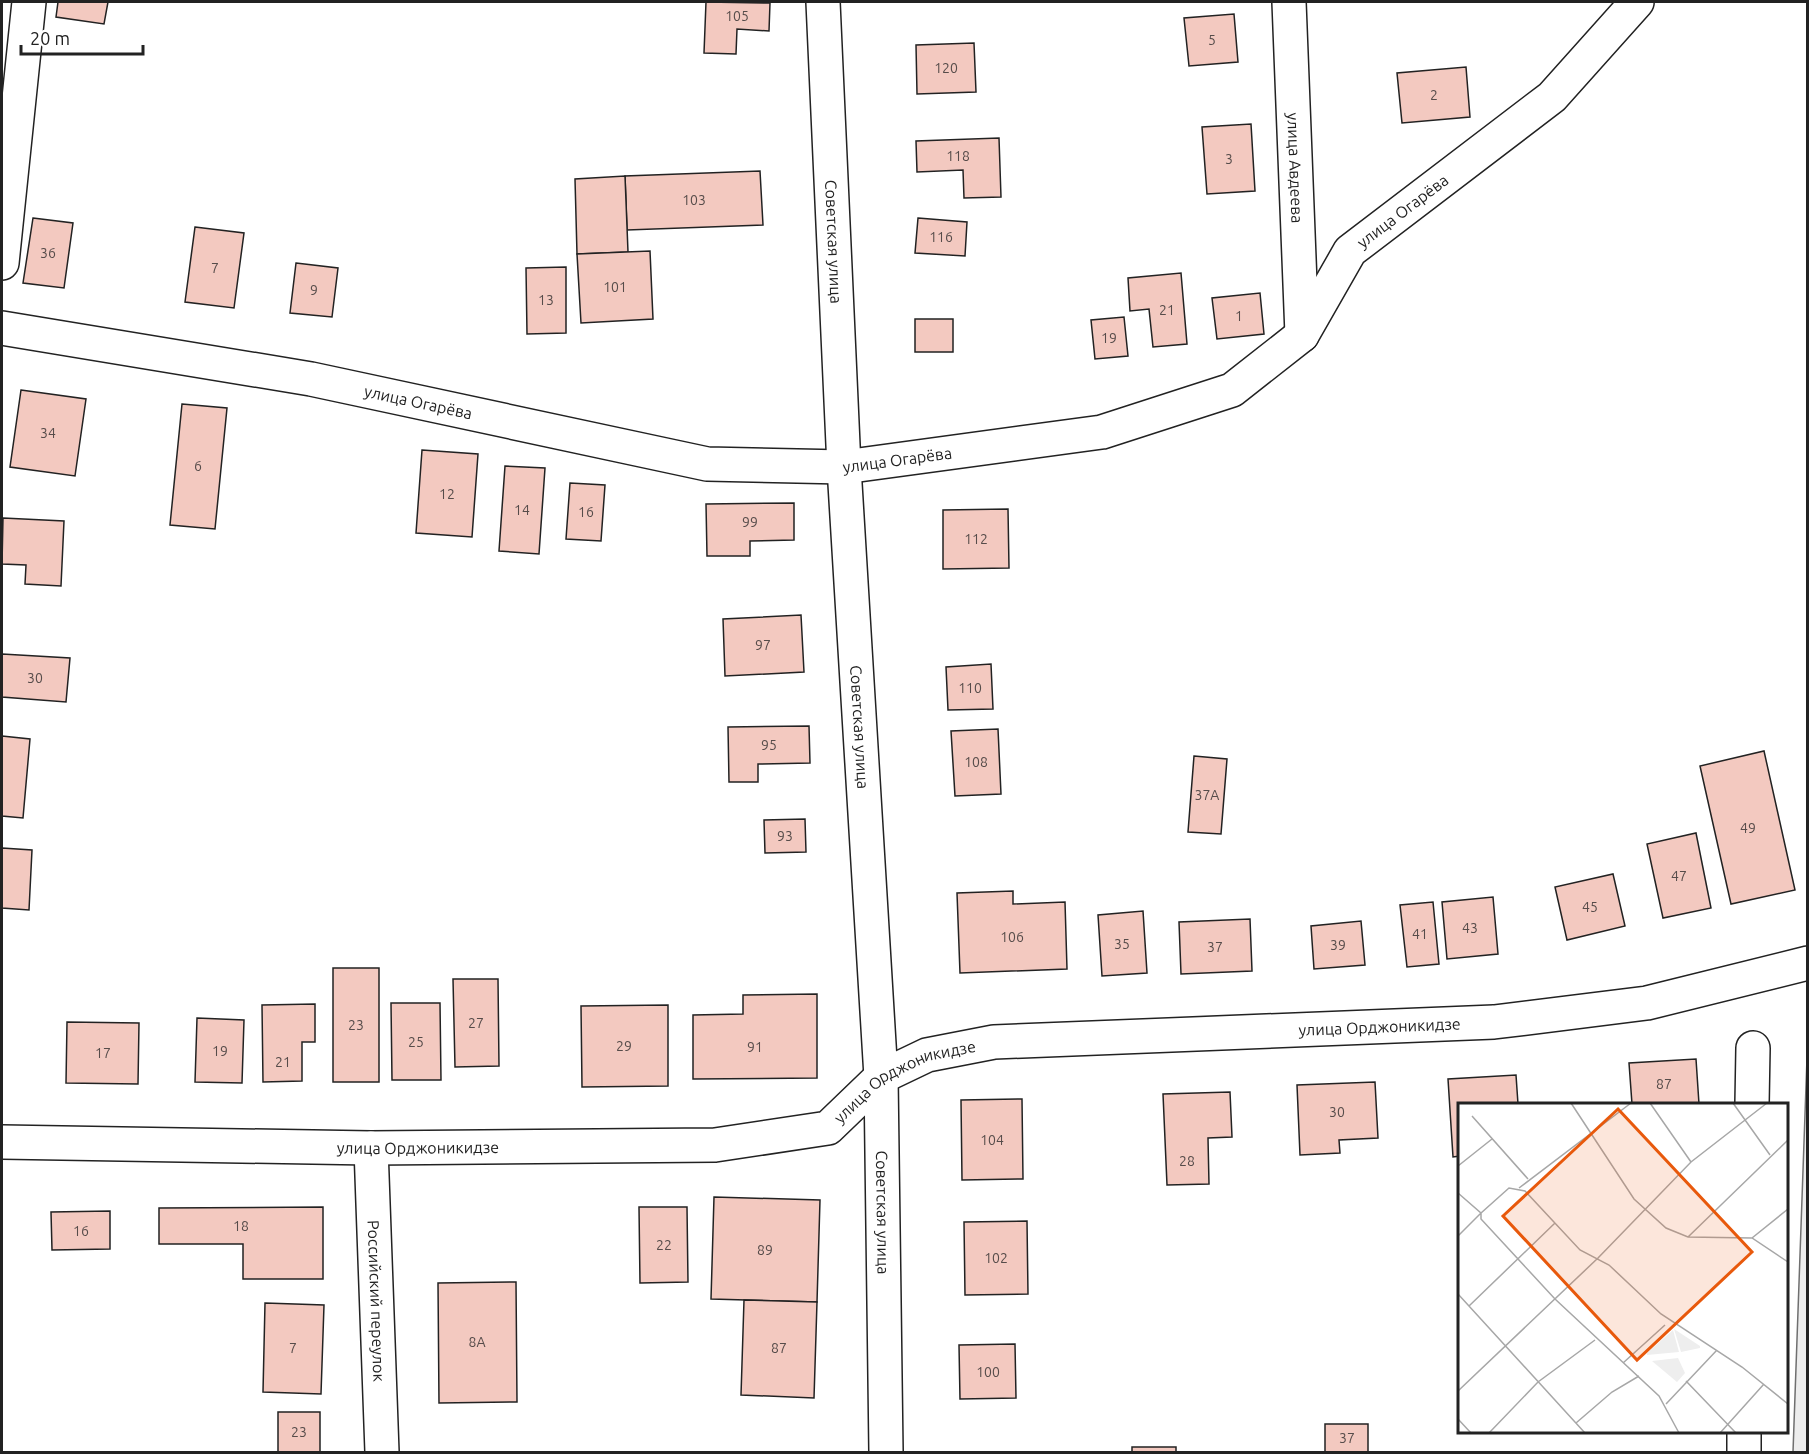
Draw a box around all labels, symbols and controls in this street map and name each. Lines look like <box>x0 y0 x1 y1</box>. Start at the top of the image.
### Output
house number: 105 <box>725 8 749 24</box>
scale bar <box>21 18 142 56</box>
text: 20 m <box>30 28 70 48</box>
house number: 5 <box>1208 32 1216 48</box>
house number: 120 <box>934 60 958 76</box>
house number: 2 <box>1430 87 1438 103</box>
street label: улица Авдеева <box>1284 112 1307 224</box>
house number: 118 <box>946 148 970 164</box>
house number: 3 <box>1225 151 1233 167</box>
street label: улица Огарёва <box>1353 170 1452 251</box>
street label: Советская улица <box>822 179 846 304</box>
house number: 103 <box>682 192 706 208</box>
house number: 116 <box>929 229 953 245</box>
house number: 36 <box>40 245 56 261</box>
house number: 7 <box>211 260 219 276</box>
house number: 101 <box>603 279 627 295</box>
house number: 9 <box>310 282 318 298</box>
house number: 13 <box>538 292 554 308</box>
house number: 21 <box>1159 302 1175 318</box>
house number: 1 <box>1235 308 1243 324</box>
house number: 19 <box>1101 330 1117 346</box>
street label: улица Огарёва <box>363 382 474 422</box>
house number: 34 <box>40 425 56 441</box>
street label: улица Огарёва <box>842 443 953 476</box>
house number: 6 <box>194 458 202 474</box>
house number: 12 <box>439 486 455 502</box>
house number: 14 <box>514 502 530 518</box>
house number: 16 <box>578 504 594 520</box>
house number: 99 <box>742 514 758 530</box>
house number: 112 <box>964 531 988 547</box>
house number: 97 <box>755 637 771 653</box>
street label: Советская улица <box>847 665 873 789</box>
house number: 30 <box>27 670 43 686</box>
house number: 110 <box>958 680 982 696</box>
house number: 95 <box>761 737 777 753</box>
house number: 108 <box>964 754 988 770</box>
house number: 37А <box>1195 787 1219 803</box>
house number: 49 <box>1740 820 1756 836</box>
house number: 93 <box>777 828 793 844</box>
house number: 47 <box>1671 868 1687 884</box>
house number: 45 <box>1582 899 1598 915</box>
house number: 43 <box>1462 920 1478 936</box>
house number: 41 <box>1412 926 1428 942</box>
house number: 106 <box>1000 929 1024 945</box>
house number: 35 <box>1114 936 1130 952</box>
house number: 39 <box>1330 937 1346 953</box>
house number: 37 <box>1207 939 1223 955</box>
street label: улица Орджоникидзе <box>1298 1014 1461 1039</box>
house number: 27 <box>468 1015 484 1031</box>
house number: 23 <box>348 1017 364 1033</box>
house number: 25 <box>408 1034 424 1050</box>
street label: улица Орджоникидзе <box>830 1037 977 1127</box>
house number: 29 <box>616 1038 632 1054</box>
house number: 91 <box>747 1039 763 1055</box>
house number: 19 <box>212 1043 228 1059</box>
house number: 17 <box>95 1045 111 1061</box>
house number: 21 <box>275 1054 291 1070</box>
house number: 87 <box>1656 1076 1672 1092</box>
inset map <box>1458 1103 1788 1433</box>
house number: 30 <box>1329 1104 1345 1120</box>
house number: 104 <box>980 1132 1004 1148</box>
street label: улица Орджоникидзе <box>337 1138 499 1157</box>
street label: Советская улица <box>873 1150 893 1275</box>
house number: 28 <box>1179 1153 1195 1169</box>
house number: 18 <box>233 1218 249 1234</box>
street label: Российский переулок <box>365 1220 388 1382</box>
house number: 16 <box>73 1223 89 1239</box>
house number: 22 <box>656 1237 672 1253</box>
house number: 89 <box>757 1242 773 1258</box>
house number: 102 <box>984 1250 1008 1266</box>
house number: 8А <box>469 1334 486 1350</box>
house number: 7 <box>289 1340 297 1356</box>
house number: 87 <box>771 1340 787 1356</box>
house number: 100 <box>976 1364 1000 1380</box>
house number: 23 <box>291 1424 307 1440</box>
house number: 37 <box>1339 1430 1355 1446</box>

